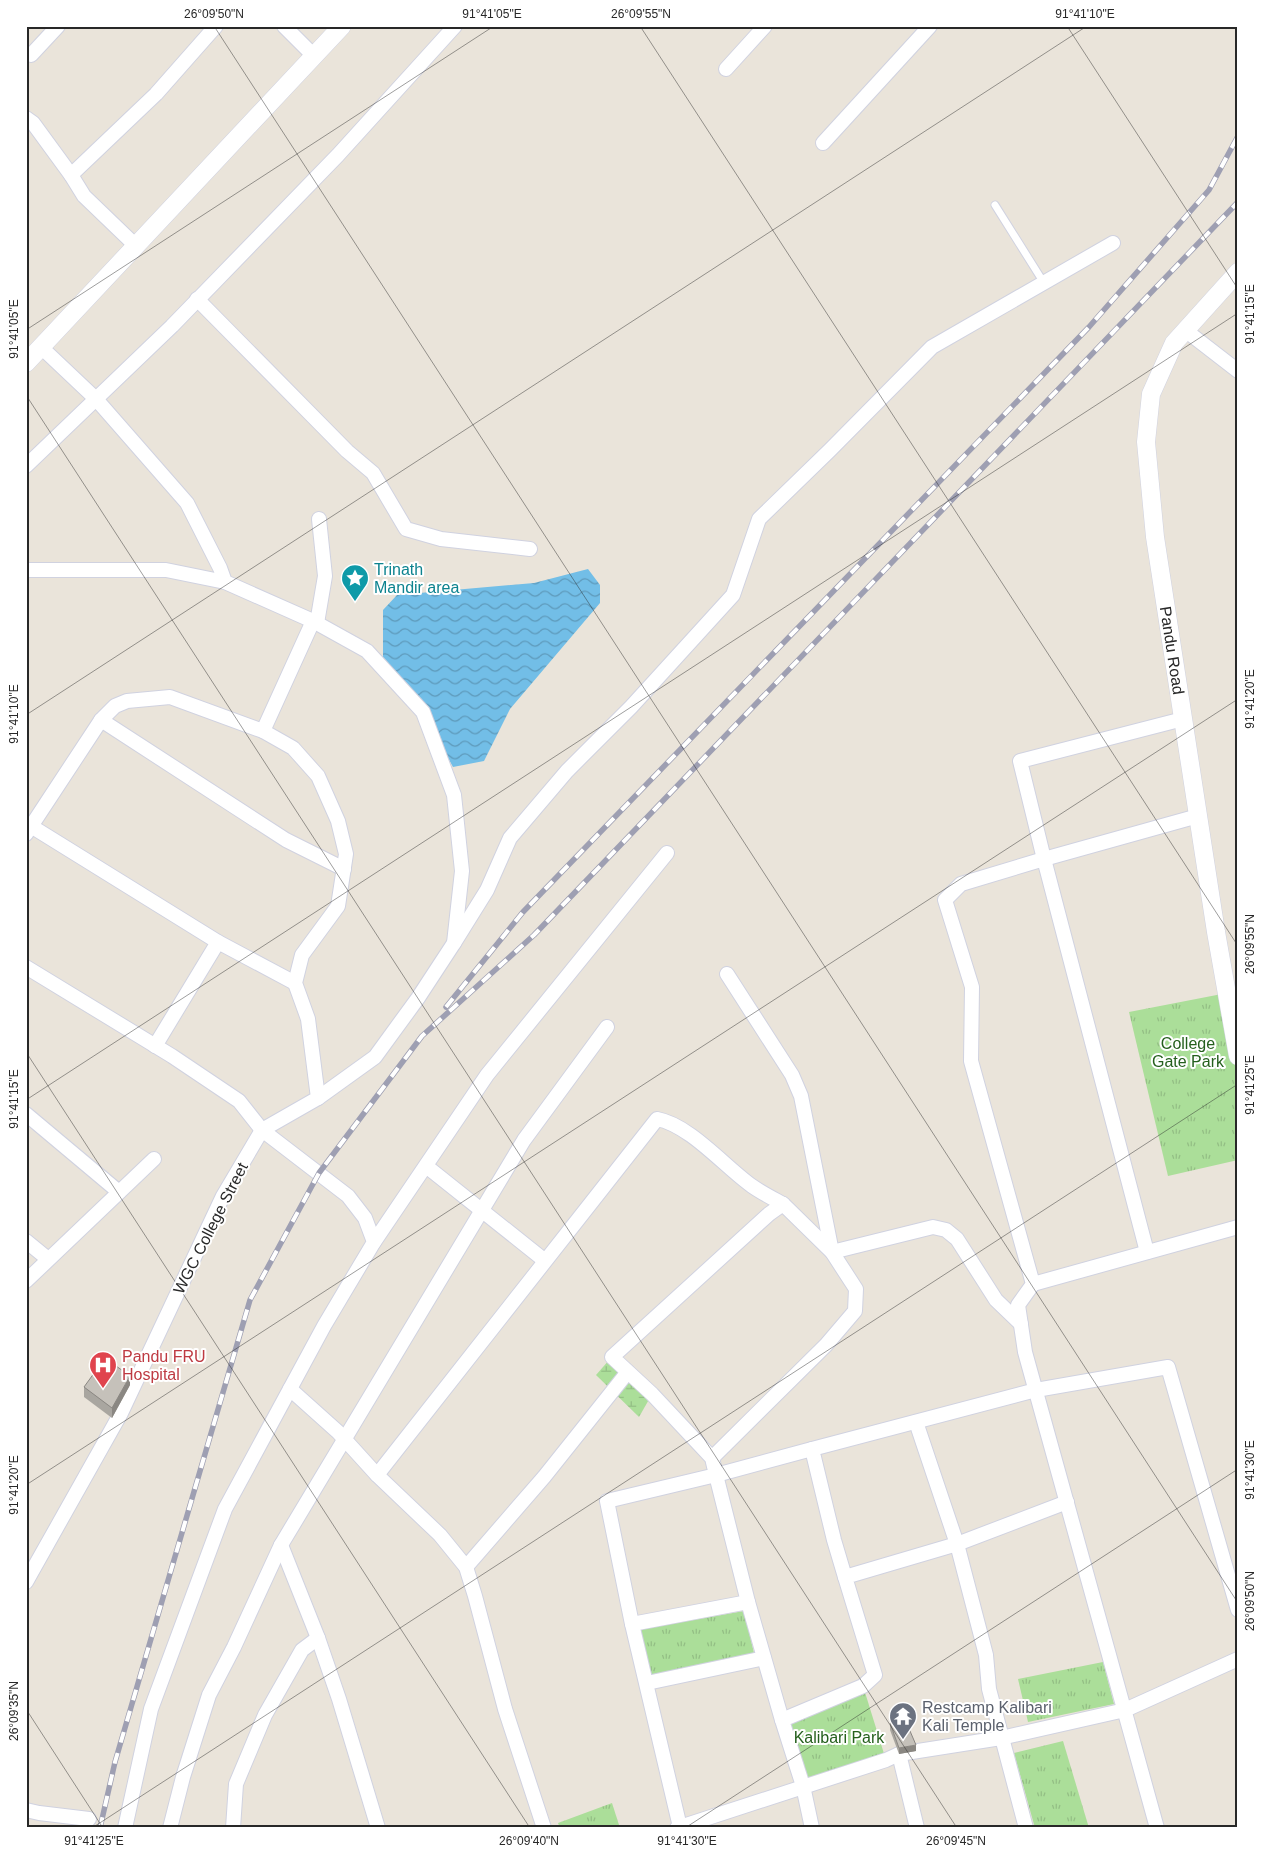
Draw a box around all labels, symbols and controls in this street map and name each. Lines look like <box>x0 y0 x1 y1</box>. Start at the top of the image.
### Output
text: 26°09'50"N <box>184 7 244 21</box>
text: 91°41'05"E <box>462 7 522 21</box>
text: 26°09'55"N <box>611 7 671 21</box>
text: 91°41'10"E <box>1055 7 1115 21</box>
text: 91°41'15"E <box>1243 284 1257 344</box>
text: 91°41'05"E <box>7 299 21 359</box>
place label: Trinath Mandir area <box>374 561 459 596</box>
place icon: Trinath Mandir area <box>340 563 370 602</box>
street label: Pandu Road <box>1157 605 1187 696</box>
text: 91°41'20"E <box>1243 669 1257 729</box>
text: 91°41'10"E <box>7 684 21 744</box>
text: 26°09'55"N <box>1243 914 1257 974</box>
park label: College Gate Park <box>1152 1035 1225 1070</box>
text: 91°41'25"E <box>1243 1055 1257 1115</box>
text: 91°41'15"E <box>7 1069 21 1129</box>
street label: WGC College Street <box>170 1159 251 1297</box>
place label: Pandu FRU Hospital <box>122 1348 206 1383</box>
hospital icon: Pandu FRU Hospital <box>88 1350 118 1389</box>
text: 91°41'30"E <box>1243 1440 1257 1500</box>
text: 91°41'20"E <box>7 1455 21 1515</box>
text: 26°09'50"N <box>1243 1571 1257 1631</box>
text: 26°09'35"N <box>7 1681 21 1741</box>
place label: Restcamp Kalibari Kali Temple <box>922 1699 1052 1734</box>
temple icon: Restcamp Kalibari Kali Temple <box>888 1701 918 1740</box>
park label: Kalibari Park <box>794 1729 885 1746</box>
text: 91°41'25"E <box>64 1834 124 1848</box>
text: 26°09'40"N <box>499 1834 559 1848</box>
text: 91°41'30"E <box>657 1834 717 1848</box>
text: 26°09'45"N <box>926 1834 986 1848</box>

